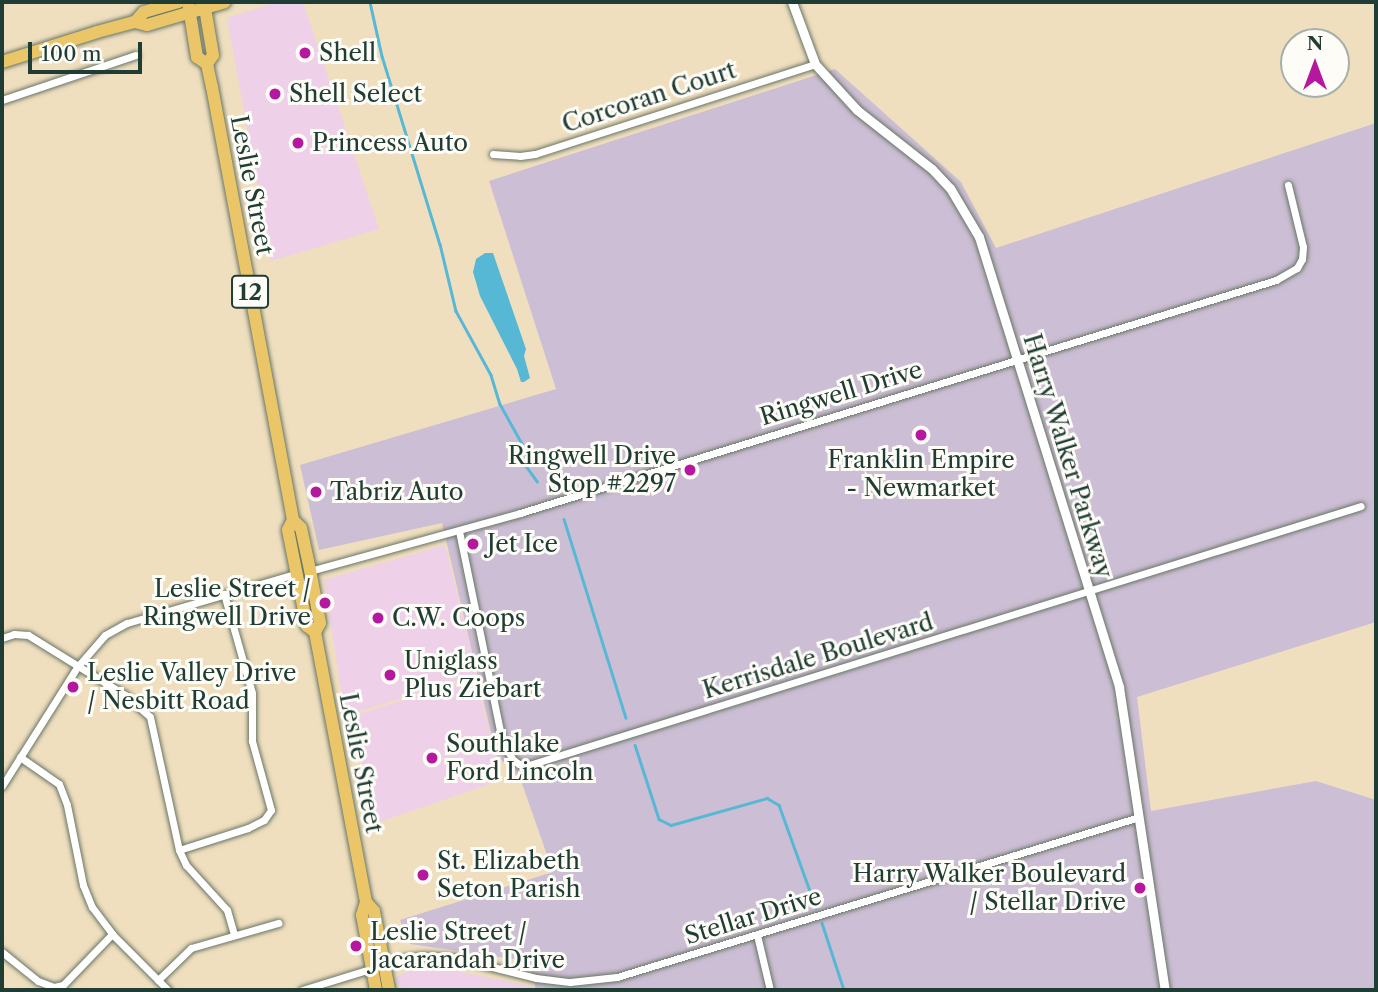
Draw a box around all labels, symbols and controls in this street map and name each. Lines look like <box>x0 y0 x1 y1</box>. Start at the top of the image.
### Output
scale bar <box>32 28 145 72</box>
north arrow <box>1280 28 1350 98</box>
text: N <box>1307 32 1323 55</box>
place label: Shell <box>319 39 376 67</box>
text: 100 m <box>41 41 102 66</box>
marker: Shell <box>297 45 313 61</box>
street label: Corcoran Court <box>558 55 740 139</box>
place label: Shell Select <box>289 80 422 108</box>
marker: Shell Select <box>267 86 283 102</box>
street label: Leslie Street <box>224 113 280 257</box>
place label: Princess Auto <box>312 129 469 157</box>
marker: Princess Auto <box>290 135 306 151</box>
road number: 12 <box>231 272 269 312</box>
street label: Harry Walker Parkway <box>1017 329 1119 583</box>
street label: Ringwell Drive <box>756 355 926 431</box>
marker: Franklin Empire - Newmarket <box>913 427 929 443</box>
place label: Ringwell Drive Stop #2297 <box>508 442 676 498</box>
place label: Franklin Empire - Newmarket <box>827 446 1015 502</box>
marker: Ringwell Drive Stop #2297 <box>682 462 698 478</box>
place label: Tabriz Auto <box>330 478 464 506</box>
marker: Tabriz Auto <box>308 484 324 500</box>
place label: Jet Ice <box>487 530 558 558</box>
marker: Jet Ice <box>465 536 481 552</box>
place label: Leslie Street / Ringwell Drive <box>143 575 311 631</box>
marker: Leslie Street / Ringwell Drive <box>317 595 333 611</box>
place label: C.W. Coops <box>392 604 525 632</box>
street label: Kerrisdale Boulevard <box>699 607 937 705</box>
marker: C.W. Coops <box>370 610 386 626</box>
place label: Uniglass Plus Ziebart <box>404 647 541 703</box>
place label: Leslie Valley Drive / Nesbitt Road <box>87 659 298 715</box>
marker: Uniglass Plus Ziebart <box>382 667 398 683</box>
marker: Leslie Valley Drive / Nesbitt Road <box>65 679 81 695</box>
street label: Leslie Street <box>333 691 389 835</box>
place label: Southlake Ford Lincoln <box>446 730 594 786</box>
marker: Southlake Ford Lincoln <box>424 750 440 766</box>
place label: St. Elizabeth Seton Parish <box>437 847 580 903</box>
place label: Harry Walker Boulevard / Stellar Drive <box>850 860 1126 916</box>
marker: St. Elizabeth Seton Parish <box>415 867 431 883</box>
marker: Harry Walker Boulevard / Stellar Drive <box>1132 880 1148 896</box>
street label: Stellar Drive <box>681 881 825 951</box>
place label: Leslie Street / Jacarandah Drive <box>370 918 565 974</box>
marker: Leslie Street / Jacarandah Drive <box>348 938 364 954</box>

